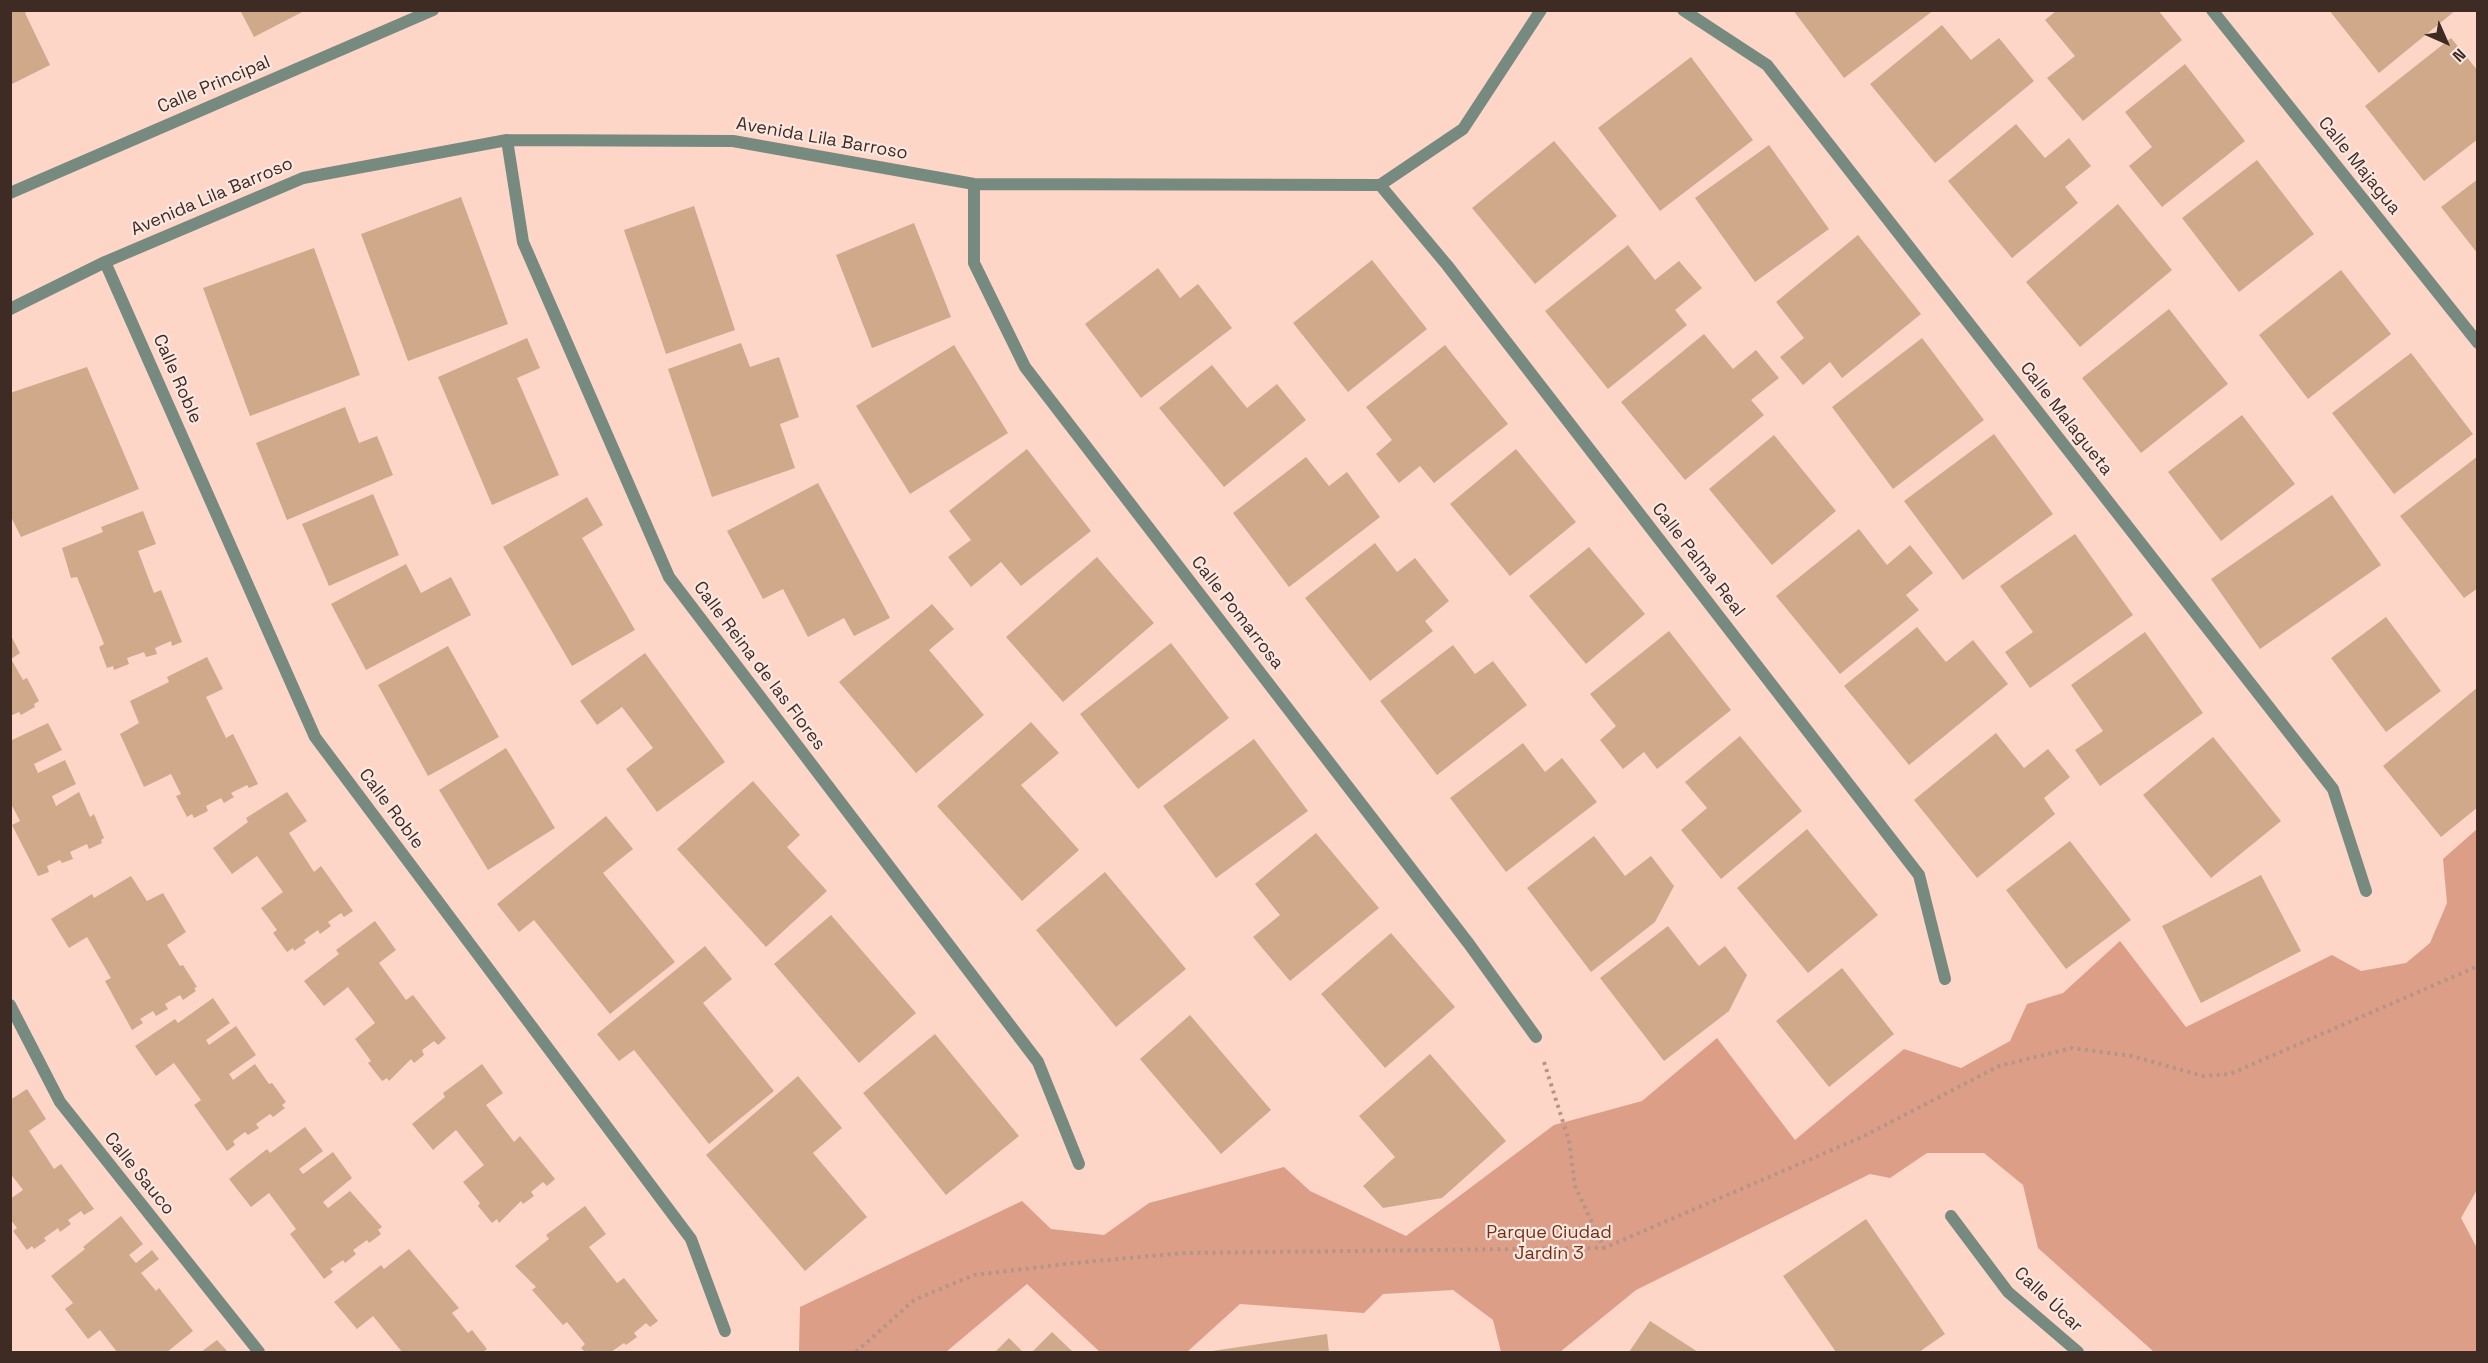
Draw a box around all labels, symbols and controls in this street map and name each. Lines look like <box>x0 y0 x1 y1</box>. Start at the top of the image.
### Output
north arrow <box>2416 12 2476 72</box>
text: N <box>2448 44 2470 66</box>
street label: Calle Principal <box>154 52 274 118</box>
street label: Avenida Lila Barroso <box>735 113 909 165</box>
street label: Calle Majagua <box>2313 113 2405 219</box>
street label: Avenida Lila Barroso <box>128 153 296 241</box>
street label: Calle Roble <box>148 331 206 427</box>
street label: Calle Malagueta <box>2015 358 2117 480</box>
street label: Calle Palma Real <box>1647 499 1749 621</box>
street label: Calle Pomarrosa <box>1186 552 1288 674</box>
street label: Calle Reina de las Flores <box>688 577 830 755</box>
street label: Calle Roble <box>354 765 428 853</box>
street label: Calle Sauco <box>99 1128 179 1220</box>
park label: Parque Ciudad Jardín 3 <box>1486 1222 1612 1264</box>
street label: Calle Úcar <box>2009 1263 2087 1337</box>

